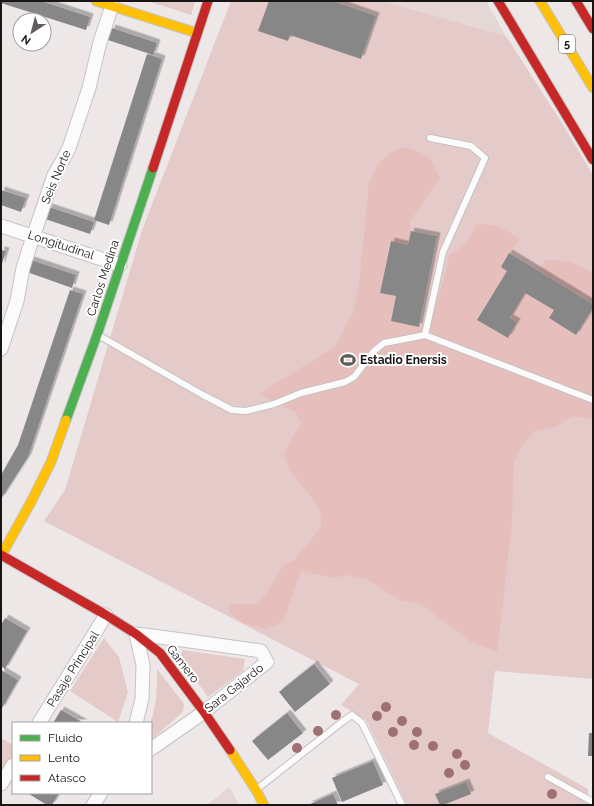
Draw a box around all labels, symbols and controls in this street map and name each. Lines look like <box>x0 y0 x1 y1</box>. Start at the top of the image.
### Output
north arrow <box>12 12 52 52</box>
text: N <box>19 32 34 47</box>
road number: 5 <box>559 35 575 53</box>
street label: Seis Norte <box>38 148 74 206</box>
street label: Longitudinal <box>26 228 97 263</box>
street label: Carlos Medina <box>84 238 122 318</box>
sports icon: Estadio Enersis <box>339 351 357 369</box>
place label: Estadio Enersis <box>360 353 447 367</box>
street label: Pasaje Principal <box>44 628 102 710</box>
street label: Gamero <box>164 642 202 686</box>
street label: Sara Gajardo <box>202 661 266 715</box>
legend <box>12 722 152 794</box>
text: Fluido <box>48 731 83 745</box>
text: Lento <box>48 751 80 765</box>
text: Atasco <box>48 771 86 785</box>

